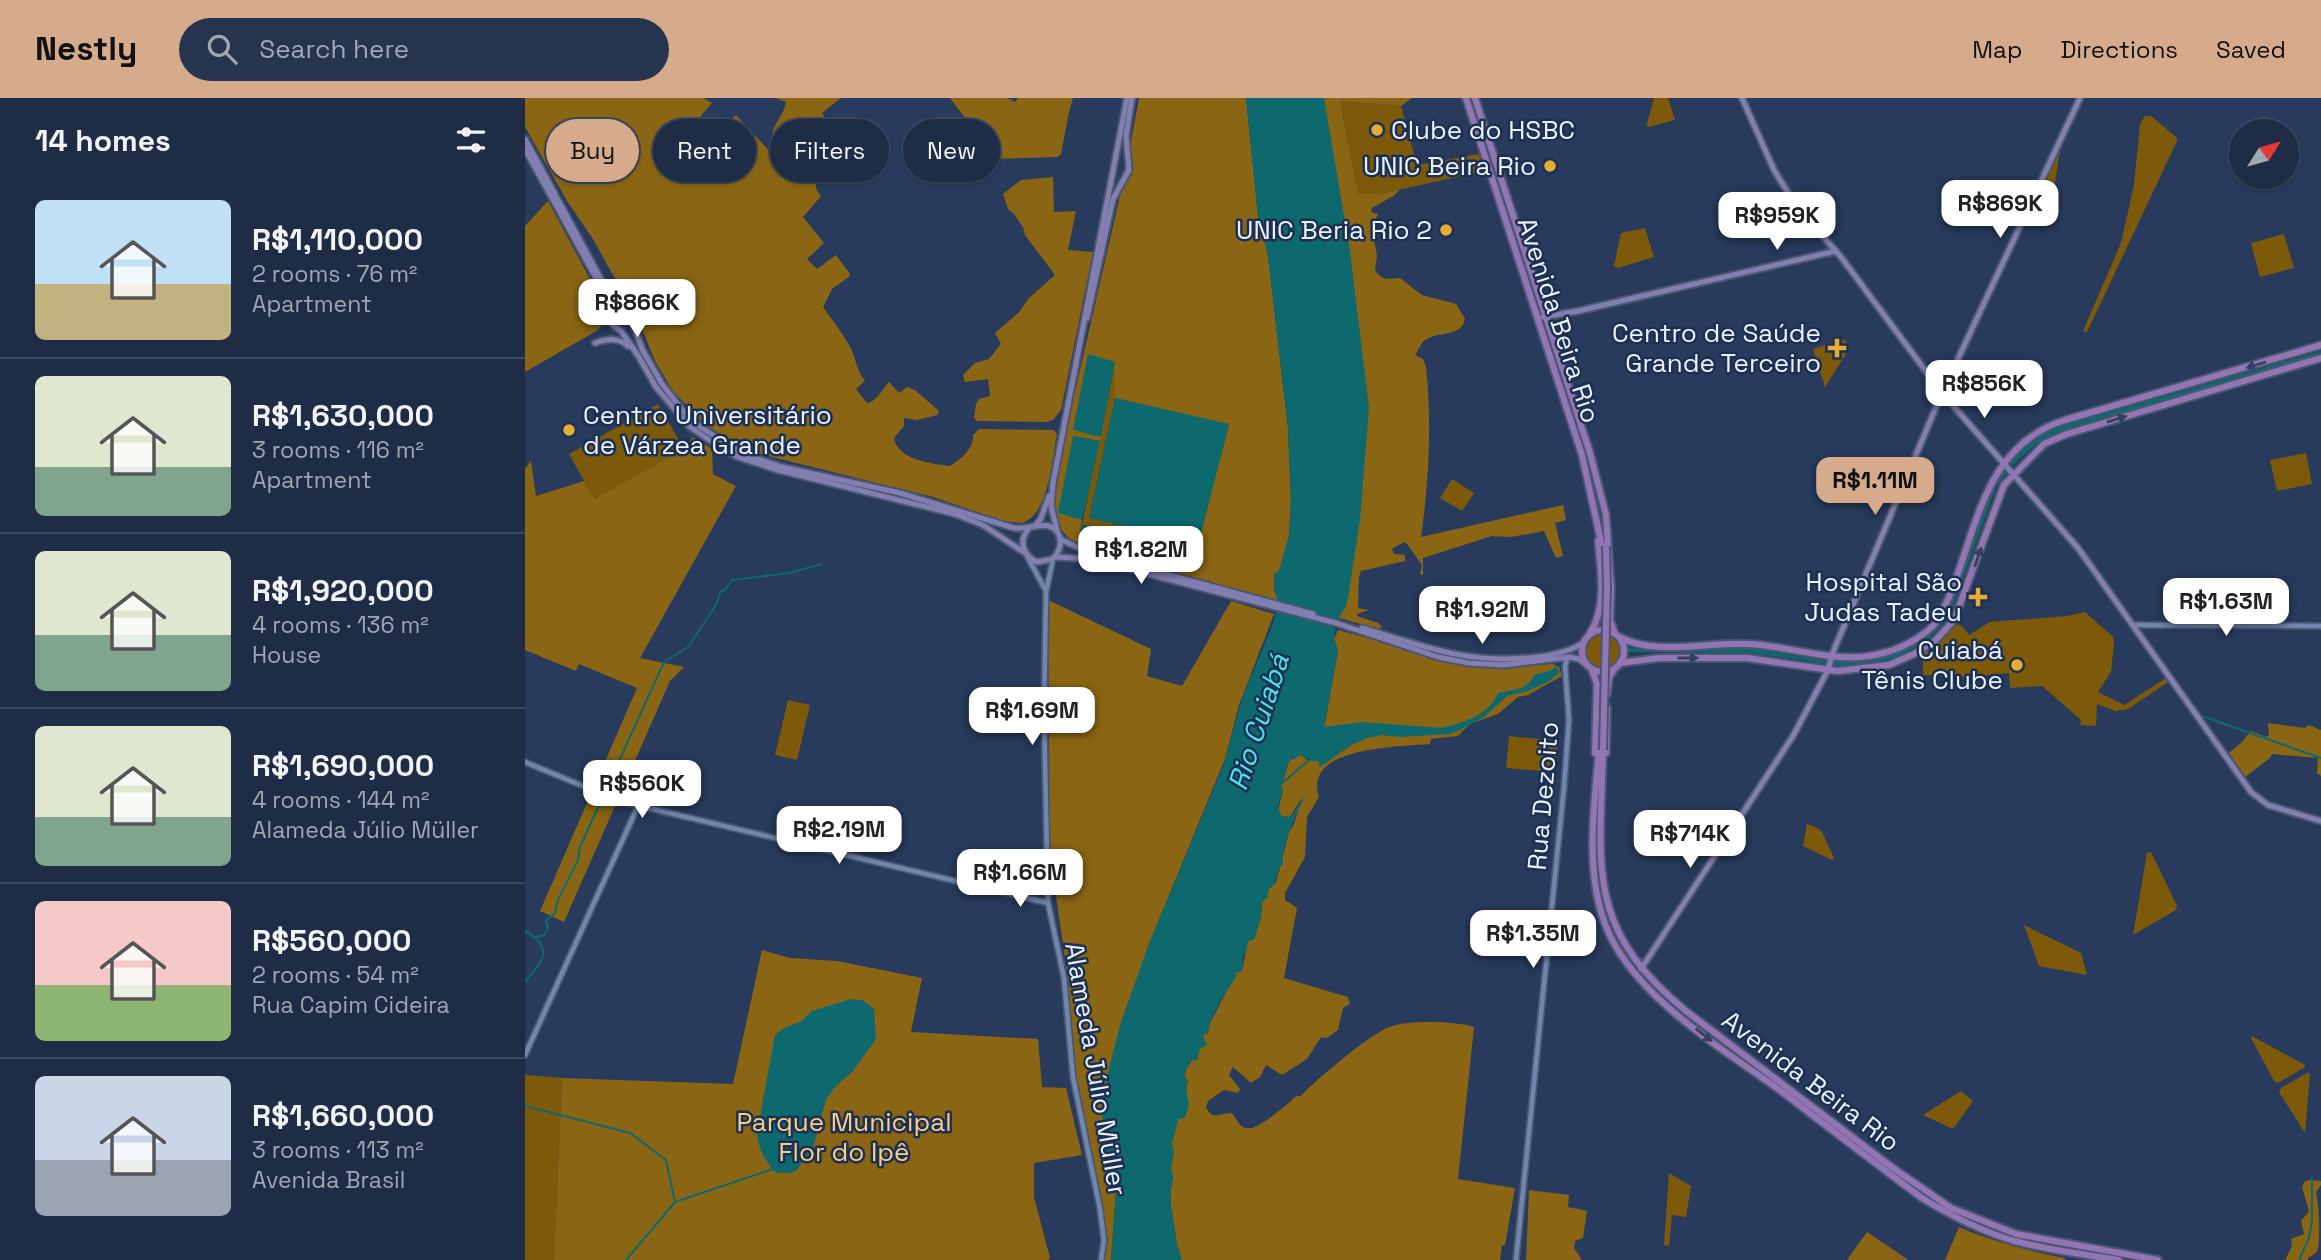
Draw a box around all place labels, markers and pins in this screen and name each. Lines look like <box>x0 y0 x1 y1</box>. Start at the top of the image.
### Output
place label: Clube do HSBC <box>1391 113 1575 147</box>
marker: Clube do HSBC <box>1369 122 1385 138</box>
place label: UNIC Beira Rio <box>1363 149 1536 183</box>
marker: UNIC Beira Rio <box>1542 158 1558 174</box>
pin: R$869K <box>1943 180 2057 240</box>
pin: R$959K <box>1720 192 1834 252</box>
place label: UNIC Beria Rio 2 <box>1236 213 1432 247</box>
marker: UNIC Beria Rio 2 <box>1438 222 1454 238</box>
pin: R$866K <box>580 280 694 339</box>
place label: Centro de Saúde Grande Terceiro <box>1612 316 1821 380</box>
marker: Centro de Saúde Grande Terceiro <box>1827 338 1847 358</box>
pin: R$856K <box>1927 360 2041 420</box>
place label: Centro Universitário de Várzea Grande <box>583 398 832 462</box>
marker: Centro Universitário de Várzea Grande <box>561 422 577 438</box>
pin: R$1.11M <box>1810 458 1940 517</box>
pin: R$1.82M <box>1076 526 1206 586</box>
place label: Hospital São Judas Tadeu <box>1804 565 1962 629</box>
pin: R$1.63M <box>2161 578 2291 638</box>
pin: R$1.92M <box>1417 587 1547 646</box>
marker: Hospital São Judas Tadeu <box>1968 587 1988 607</box>
place label: Cuiabá Tênis Clube <box>1861 633 2003 697</box>
marker: Cuiabá Tênis Clube <box>2009 657 2025 673</box>
pin: R$1.69M <box>967 688 1097 747</box>
pin: R$560K <box>585 760 699 820</box>
pin: R$2.19M <box>774 806 904 866</box>
pin: R$714K <box>1633 810 1747 870</box>
pin: R$1.66M <box>955 850 1085 909</box>
pin: R$1.35M <box>1468 910 1598 970</box>

